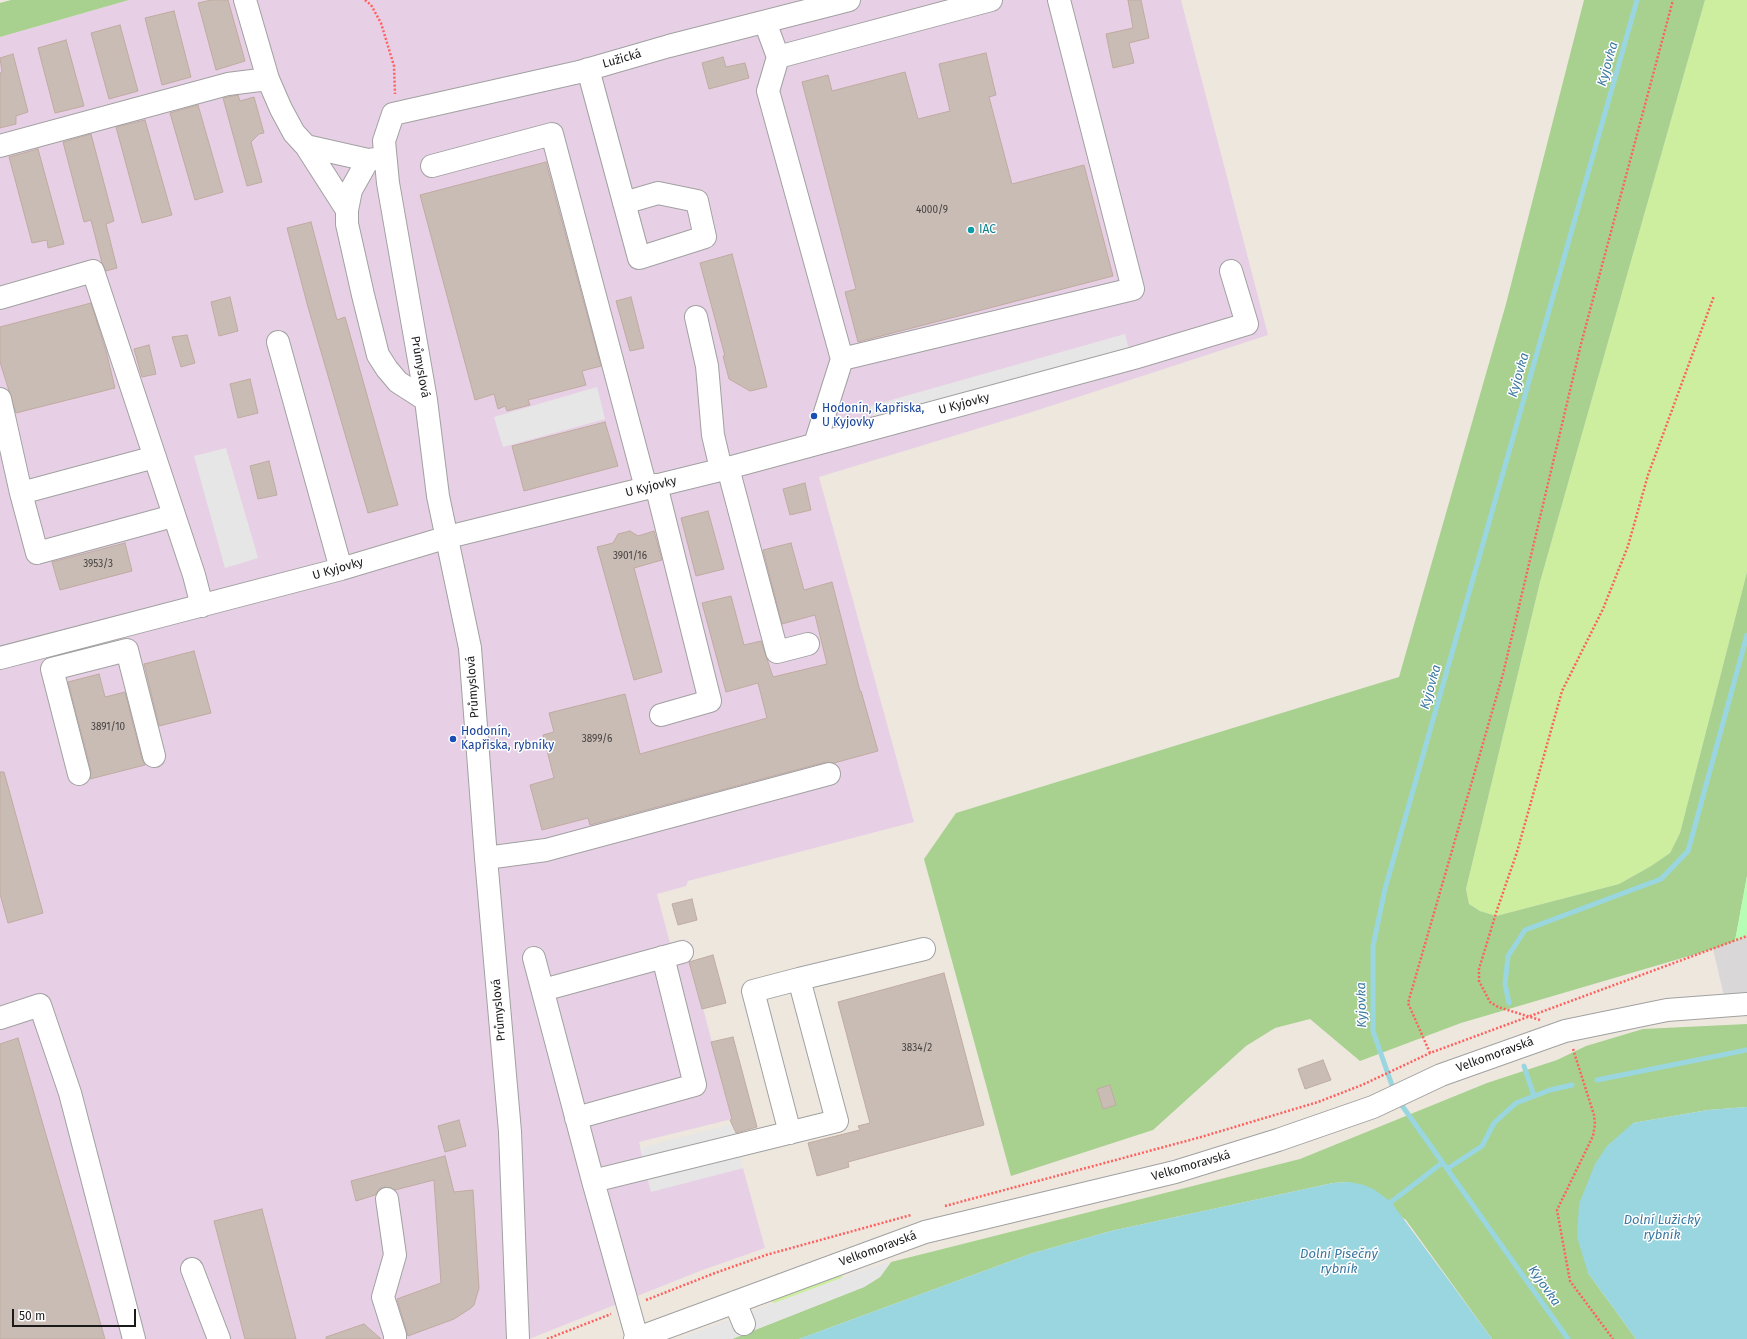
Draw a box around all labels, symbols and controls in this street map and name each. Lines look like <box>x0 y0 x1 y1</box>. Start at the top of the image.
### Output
water label: Kyjovka <box>1594 40 1622 88</box>
street label: Lužická <box>601 47 643 71</box>
house number: 4000/9 <box>916 204 948 216</box>
place label: IAC <box>979 223 996 237</box>
marker: IAC <box>966 225 976 235</box>
street label: Průmyslová <box>407 335 433 399</box>
water label: Kyjovka <box>1505 351 1533 399</box>
street label: U Kyjovky <box>937 390 991 418</box>
place label: Hodonín, Kapřiska, U Kyjovky <box>822 402 924 430</box>
marker: Hodonín, Kapřiska, U Kyjovky <box>809 411 819 421</box>
street label: U Kyjovky <box>624 474 678 500</box>
house number: 3901/16 <box>613 550 647 562</box>
street label: U Kyjovky <box>311 555 365 583</box>
house number: 3953/3 <box>83 558 113 570</box>
street label: Průmyslová <box>464 655 482 719</box>
water label: Kyjovka <box>1417 663 1445 711</box>
house number: 3891/10 <box>91 721 125 733</box>
place label: Hodonín, Kapřiska, rybníky <box>461 725 554 753</box>
house number: 3899/6 <box>582 733 612 745</box>
marker: Hodonín, Kapřiska, rybníky <box>448 734 458 744</box>
street label: Průmyslová <box>489 978 509 1042</box>
water label: Kyjovka <box>1354 982 1370 1028</box>
street label: Velkomoravská <box>1454 1034 1536 1076</box>
house number: 3834/2 <box>902 1042 932 1054</box>
street label: Velkomoravská <box>1150 1148 1232 1184</box>
water label: Dolní Lužický rybník <box>1624 1212 1700 1243</box>
street label: Velkomoravská <box>837 1228 919 1270</box>
water label: Dolní Písečný rybník <box>1300 1246 1378 1277</box>
water label: Kyjovka <box>1525 1263 1563 1309</box>
scale bar <box>14 1301 138 1327</box>
text: 50 m <box>19 1309 45 1323</box>

